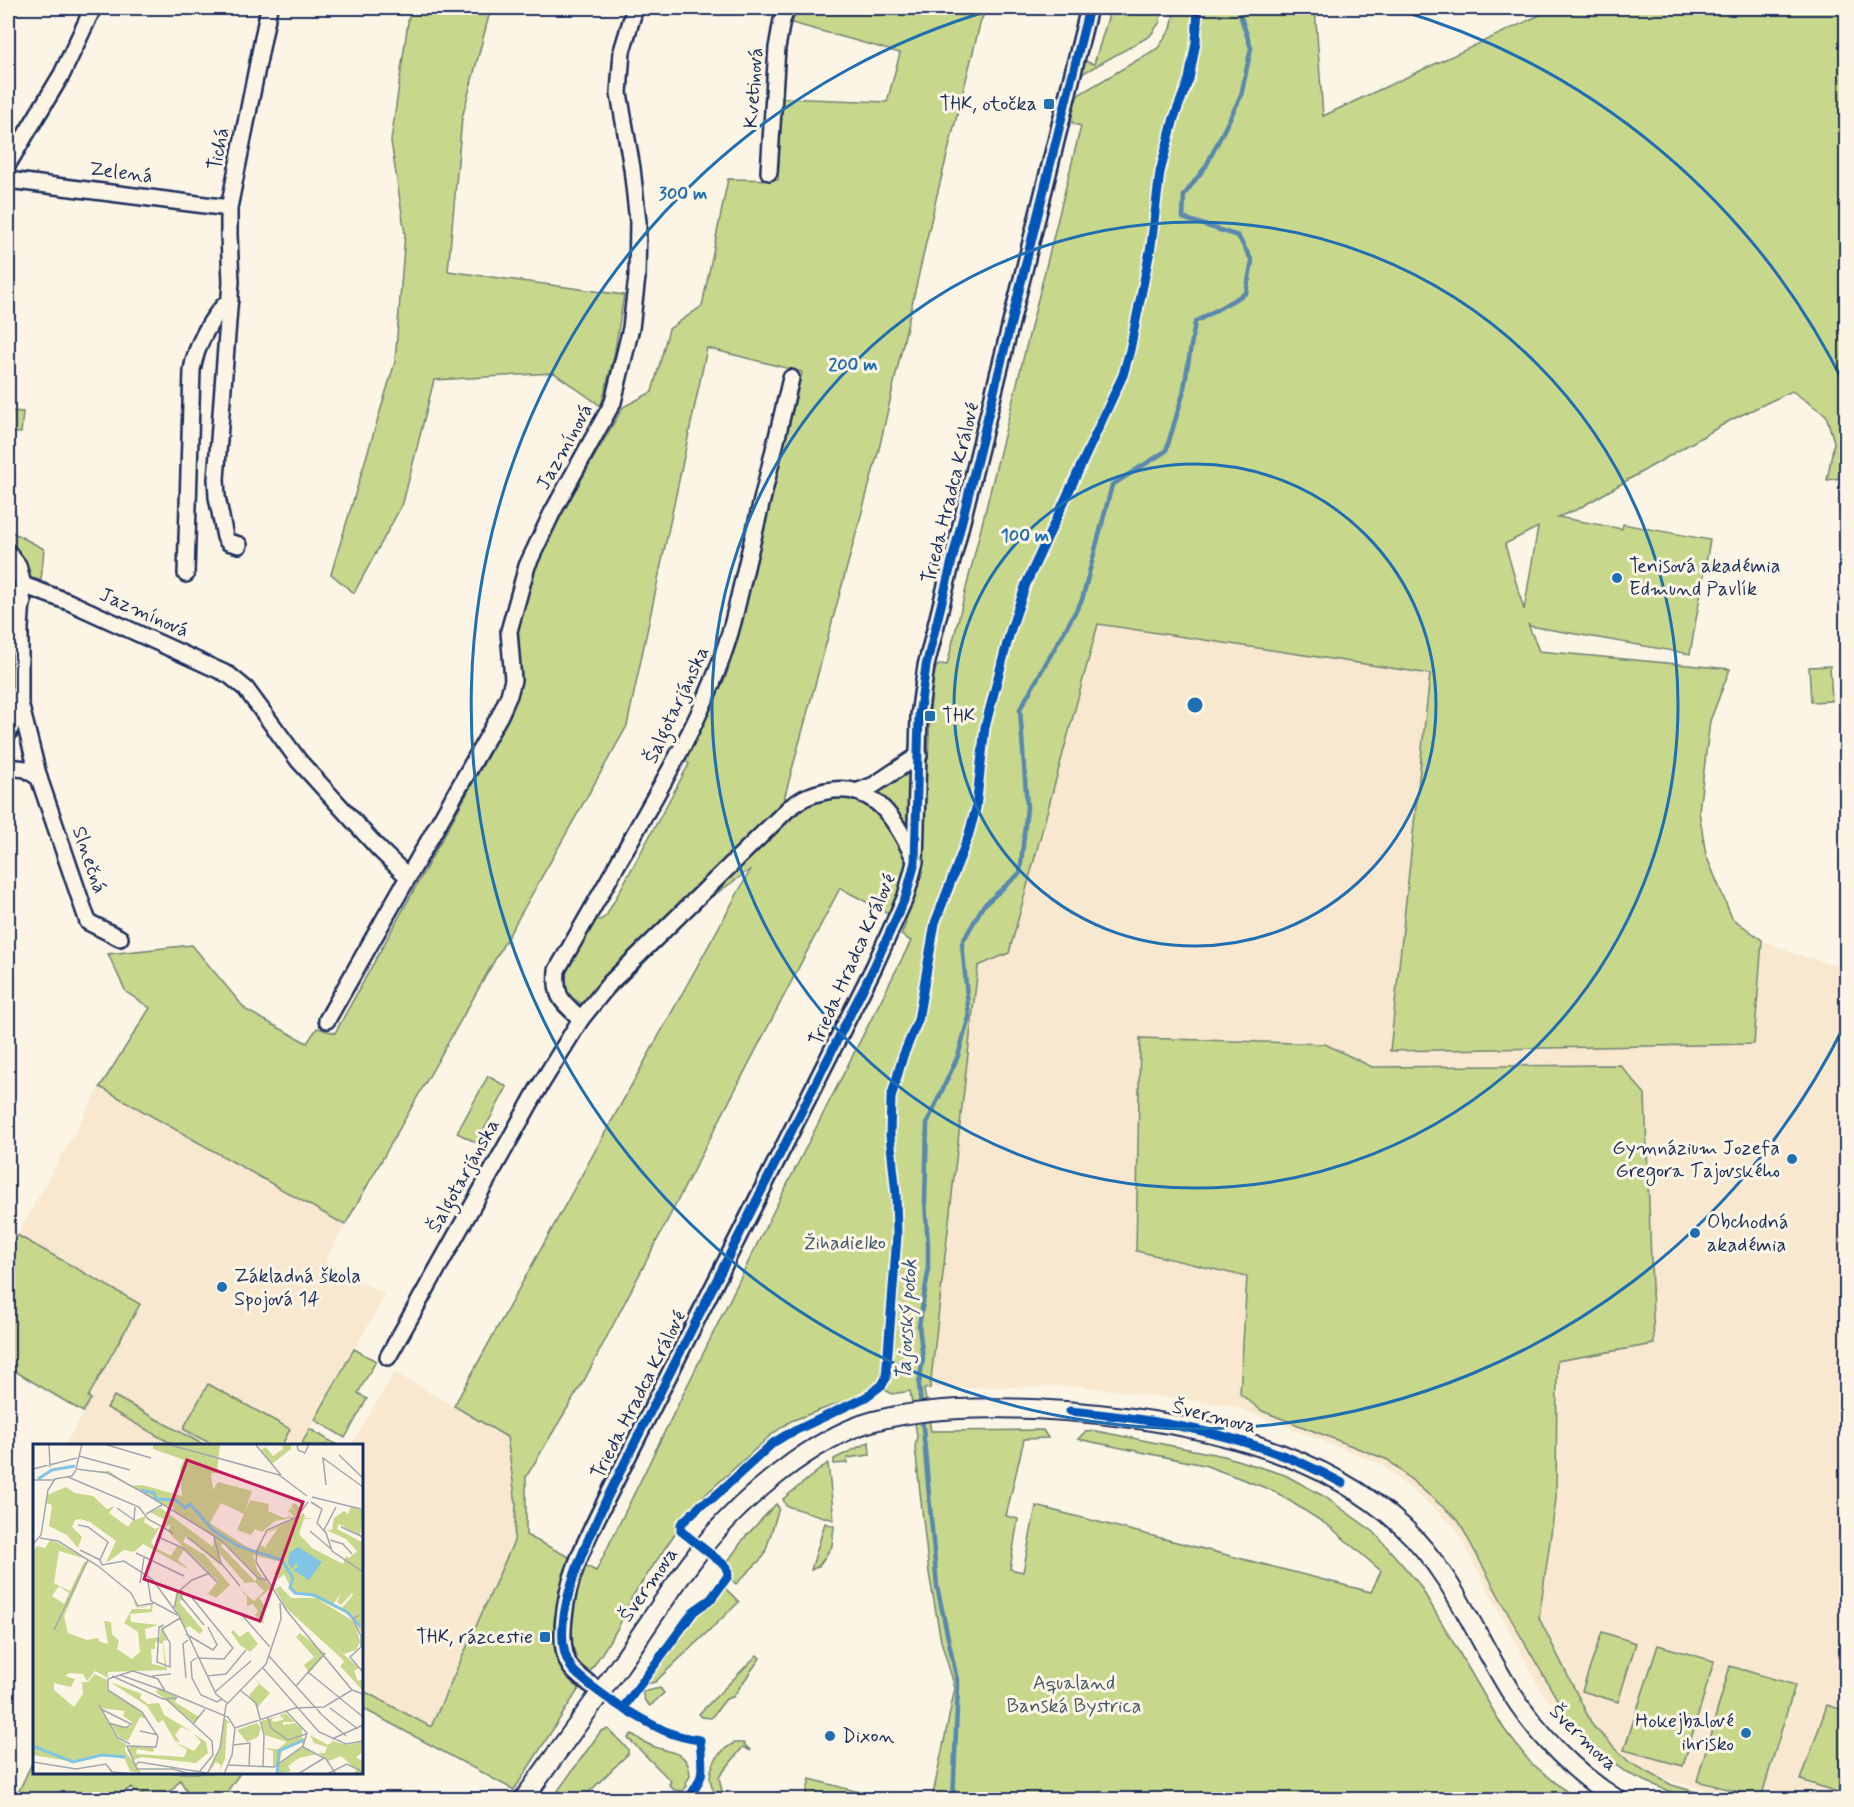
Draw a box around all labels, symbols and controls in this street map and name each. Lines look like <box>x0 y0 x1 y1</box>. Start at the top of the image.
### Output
street label: Kvetinová <box>738 47 770 129</box>
place label: THK, otočka <box>939 91 1037 118</box>
marker: THK, otočka <box>1042 97 1056 111</box>
street label: Tichá <box>202 125 236 173</box>
street label: Zelená <box>88 156 154 190</box>
text: 300 m <box>659 182 707 206</box>
text: 200 m <box>828 353 878 377</box>
street label: Jazmínová <box>530 399 600 495</box>
street label: Trieda Hradca Králové <box>915 400 987 586</box>
text: 100 m <box>1001 524 1049 548</box>
place label: Tenisová akadémia Edmund Pavlík <box>1629 553 1780 603</box>
marker: Tenisová akadémia Edmund Pavlík <box>1610 571 1624 585</box>
street label: Jazmínová <box>95 581 193 645</box>
street label: Šalgotarjánska <box>638 642 718 769</box>
centre of rings <box>1185 695 1205 715</box>
place label: THK <box>942 703 975 730</box>
marker: THK <box>923 709 937 723</box>
street label: Slnečná <box>65 823 113 897</box>
street label: Trieda Hradca Králové <box>803 870 903 1050</box>
street label: Šalgotarjánska <box>422 1114 508 1239</box>
place label: Gymnázium Jozefa Gregora Tajovského <box>1612 1135 1780 1186</box>
marker: Gymnázium Jozefa Gregora Tajovského <box>1785 1152 1799 1166</box>
place label: Obchodná akadémia <box>1707 1209 1788 1259</box>
marker: Obchodná akadémia <box>1688 1226 1702 1240</box>
park label: Žihadielko <box>804 1230 886 1257</box>
water label: Tajovský potok <box>890 1258 924 1382</box>
place label: Základná škola Spojová 14 <box>234 1263 361 1313</box>
marker: Základná škola Spojová 14 <box>215 1280 229 1294</box>
street label: Trieda Hradca Králové <box>585 1306 693 1484</box>
street label: Švermova <box>1169 1394 1259 1440</box>
inset map <box>33 1444 363 1774</box>
street label: Švermova <box>613 1542 685 1628</box>
place label: THK, rázcestie <box>416 1624 533 1651</box>
marker: THK, rázcestie <box>538 1630 552 1644</box>
park label: Aqualand Banská Bystrica <box>1006 1670 1142 1720</box>
street label: Švermova <box>1543 1699 1623 1777</box>
place label: Hokejbalové ihrisko <box>1635 1708 1734 1758</box>
place label: Dixon <box>842 1723 895 1750</box>
marker: Hokejbalové ihrisko <box>1739 1726 1753 1740</box>
marker: Dixon <box>823 1729 837 1743</box>

